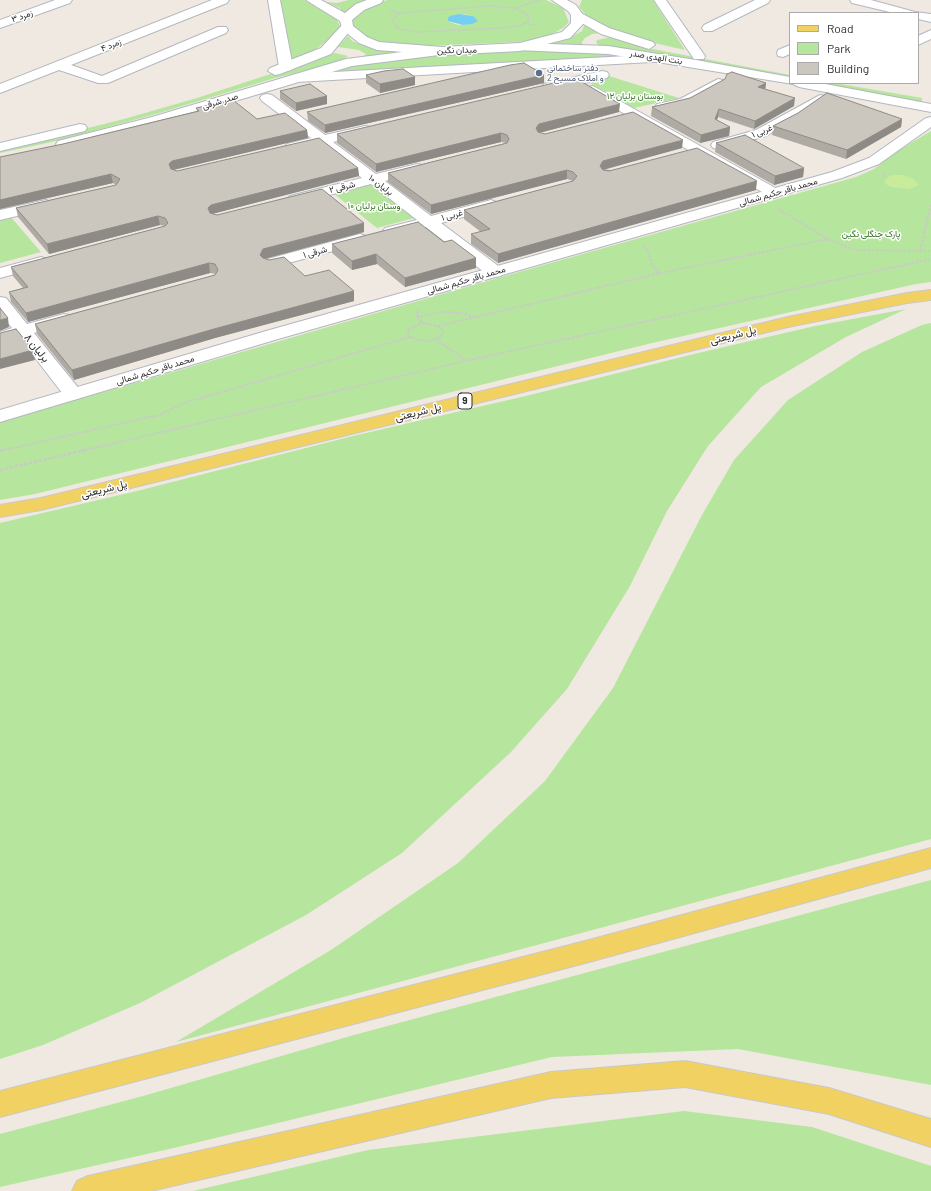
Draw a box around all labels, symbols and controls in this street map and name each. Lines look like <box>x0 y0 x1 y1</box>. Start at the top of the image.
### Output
street label: زمرد ۳ <box>10 7 34 25</box>
legend <box>789 12 919 84</box>
text: Road <box>827 21 854 35</box>
street label: زمرد ۴ <box>99 36 123 54</box>
text: Park <box>827 41 851 55</box>
street label: میدان نگین <box>437 44 477 56</box>
street label: بنت الهدی صدر <box>629 47 683 67</box>
text: Building <box>827 61 869 75</box>
place label: دفتر ساختمانی و املاک مسیح 2 <box>547 63 604 84</box>
marker: دفتر ساختمانی و املاک مسیح 2 <box>534 68 544 78</box>
street label: صدر شرقی <box>201 90 239 112</box>
park label: بوستان برلیان ۱۲ <box>607 91 663 101</box>
street label: ۱ غربی <box>750 122 774 140</box>
street label: برلیان ۱۰ <box>367 172 395 198</box>
street label: محمد باقر حکیم شمالی <box>737 176 819 208</box>
street label: ۲ شرقی <box>328 179 356 195</box>
park label: وستان برلیان ۱۰ <box>348 201 400 211</box>
street label: ۱ غربی <box>440 207 464 223</box>
park label: پارک جنگلی نگین <box>842 229 900 239</box>
street label: ۱ شرقی <box>302 244 328 260</box>
street label: محمد باقر حکیم شمالی <box>425 264 507 296</box>
street label: پل شریعتی <box>709 323 757 347</box>
street label: برلیان ۸ <box>22 331 52 365</box>
street label: محمد باقر حکیم شمالی <box>114 353 196 387</box>
road number: 9 <box>458 393 472 409</box>
street label: پل شریعتی <box>394 400 442 424</box>
street label: پل شریعتی <box>80 477 128 501</box>

